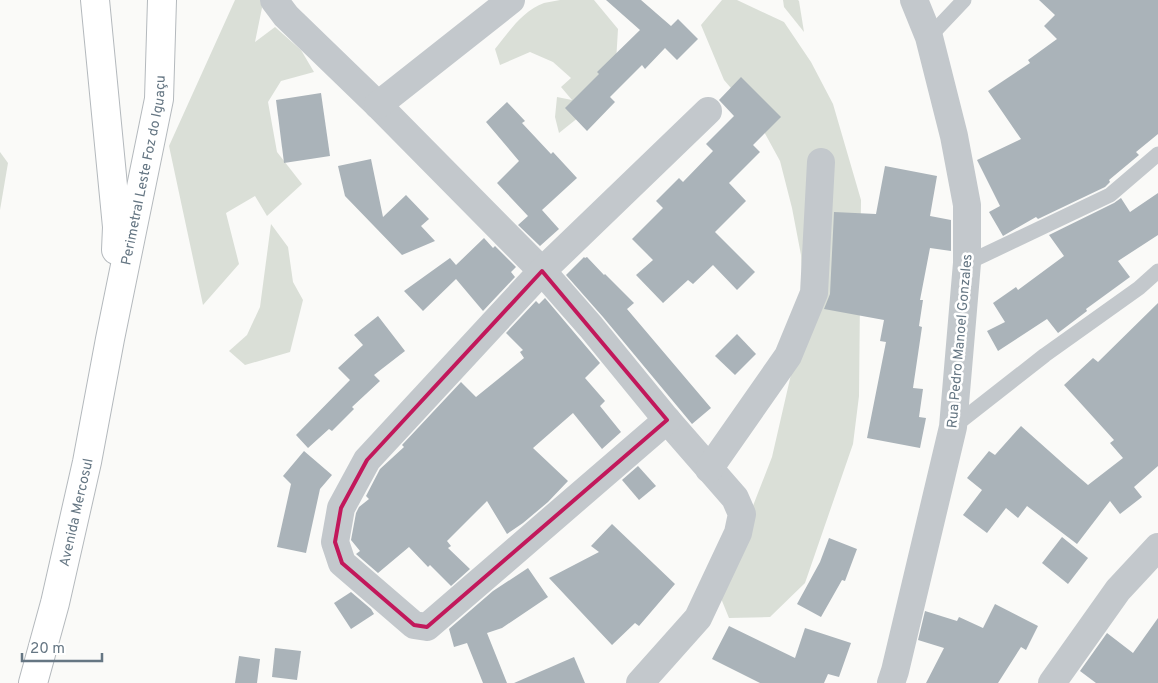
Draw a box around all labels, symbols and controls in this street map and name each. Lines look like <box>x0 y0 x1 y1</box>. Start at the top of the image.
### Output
street label: Perimetral Leste Foz do Iguaçu <box>118 75 170 267</box>
street label: Rua Pedro Manoel Gonzales <box>944 253 977 429</box>
street label: Avenida Mercosul <box>57 457 98 568</box>
scale bar <box>22 630 102 662</box>
text: 20 m <box>30 640 65 659</box>

